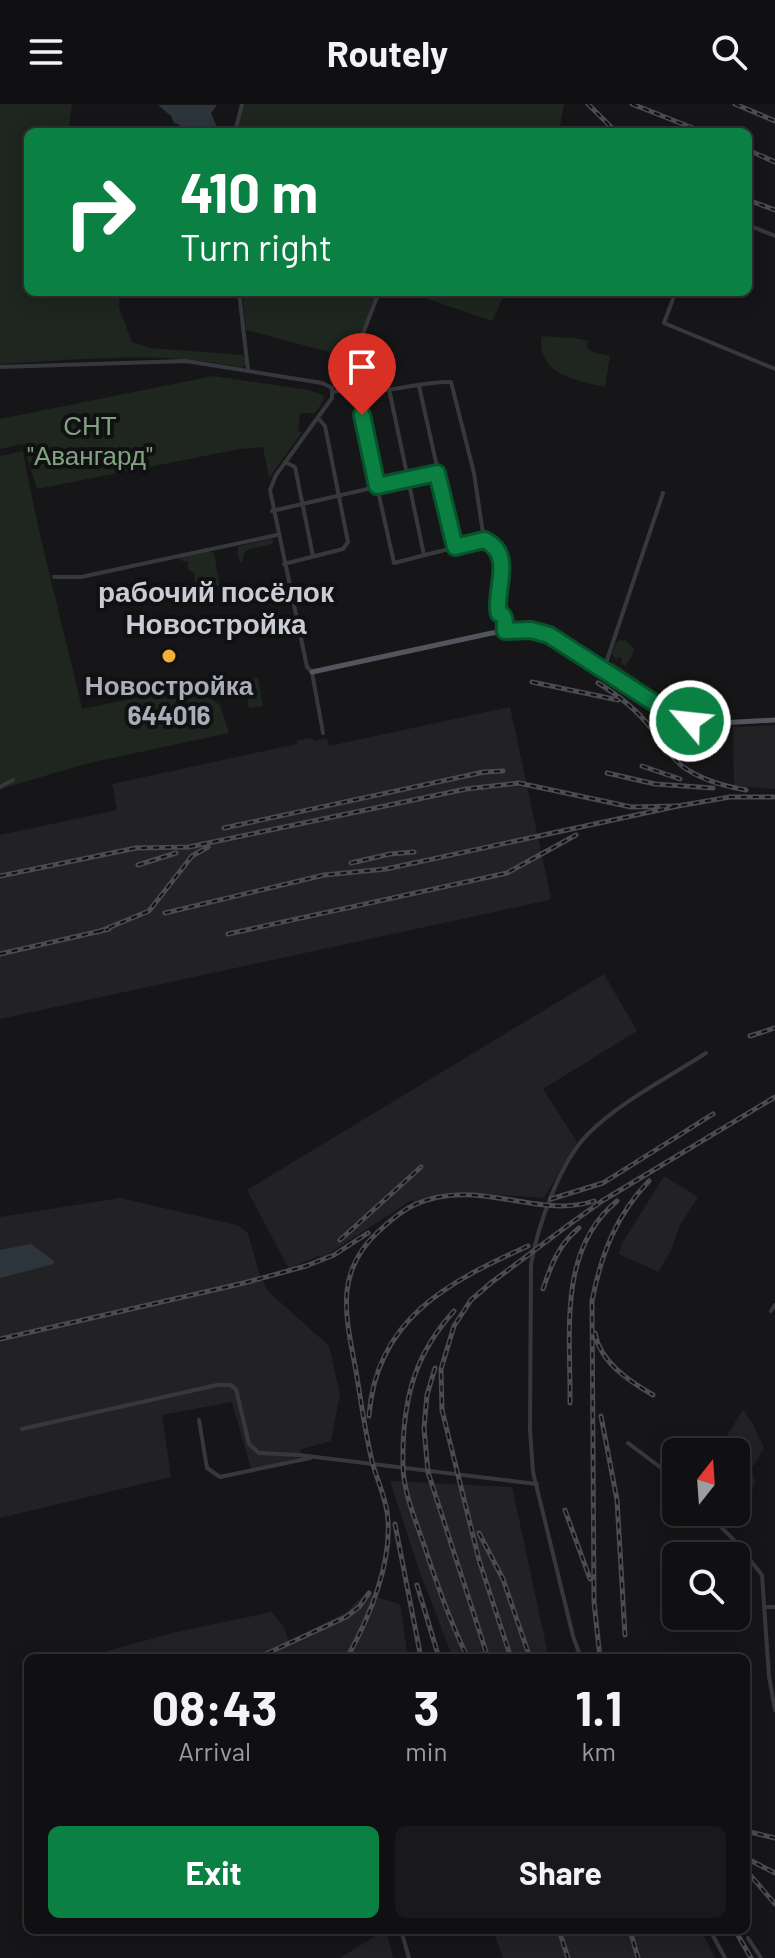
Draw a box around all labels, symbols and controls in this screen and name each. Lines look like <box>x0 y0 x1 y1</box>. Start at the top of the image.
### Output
icon: menu <box>24 30 68 74</box>
icon: search <box>707 30 751 74</box>
text: Routely <box>327 31 448 74</box>
text: 410 m <box>180 157 318 224</box>
icon: right <box>48 160 152 264</box>
text: Turn right <box>180 225 332 268</box>
pin <box>328 333 396 415</box>
icon: arrive <box>340 345 384 389</box>
park label: СНТ "Авангард" <box>27 409 153 470</box>
district label: рабочий посёлок Новостройка <box>98 574 335 640</box>
marker: Новостройка 644016 <box>160 647 178 665</box>
place label: Новостройка 644016 <box>85 669 254 730</box>
position arrow <box>648 679 732 763</box>
north arrow <box>662 1438 750 1526</box>
map controls <box>662 1438 750 1630</box>
button: search <box>662 1542 750 1630</box>
text: 08:43 <box>152 1678 278 1736</box>
text: 3 <box>413 1678 439 1736</box>
text: 1.1 <box>575 1678 622 1736</box>
text: Arrival <box>178 1735 251 1766</box>
text: min <box>405 1735 447 1766</box>
text: km <box>581 1735 616 1766</box>
button: Exit <box>48 1826 379 1918</box>
button: Share <box>395 1826 726 1918</box>

